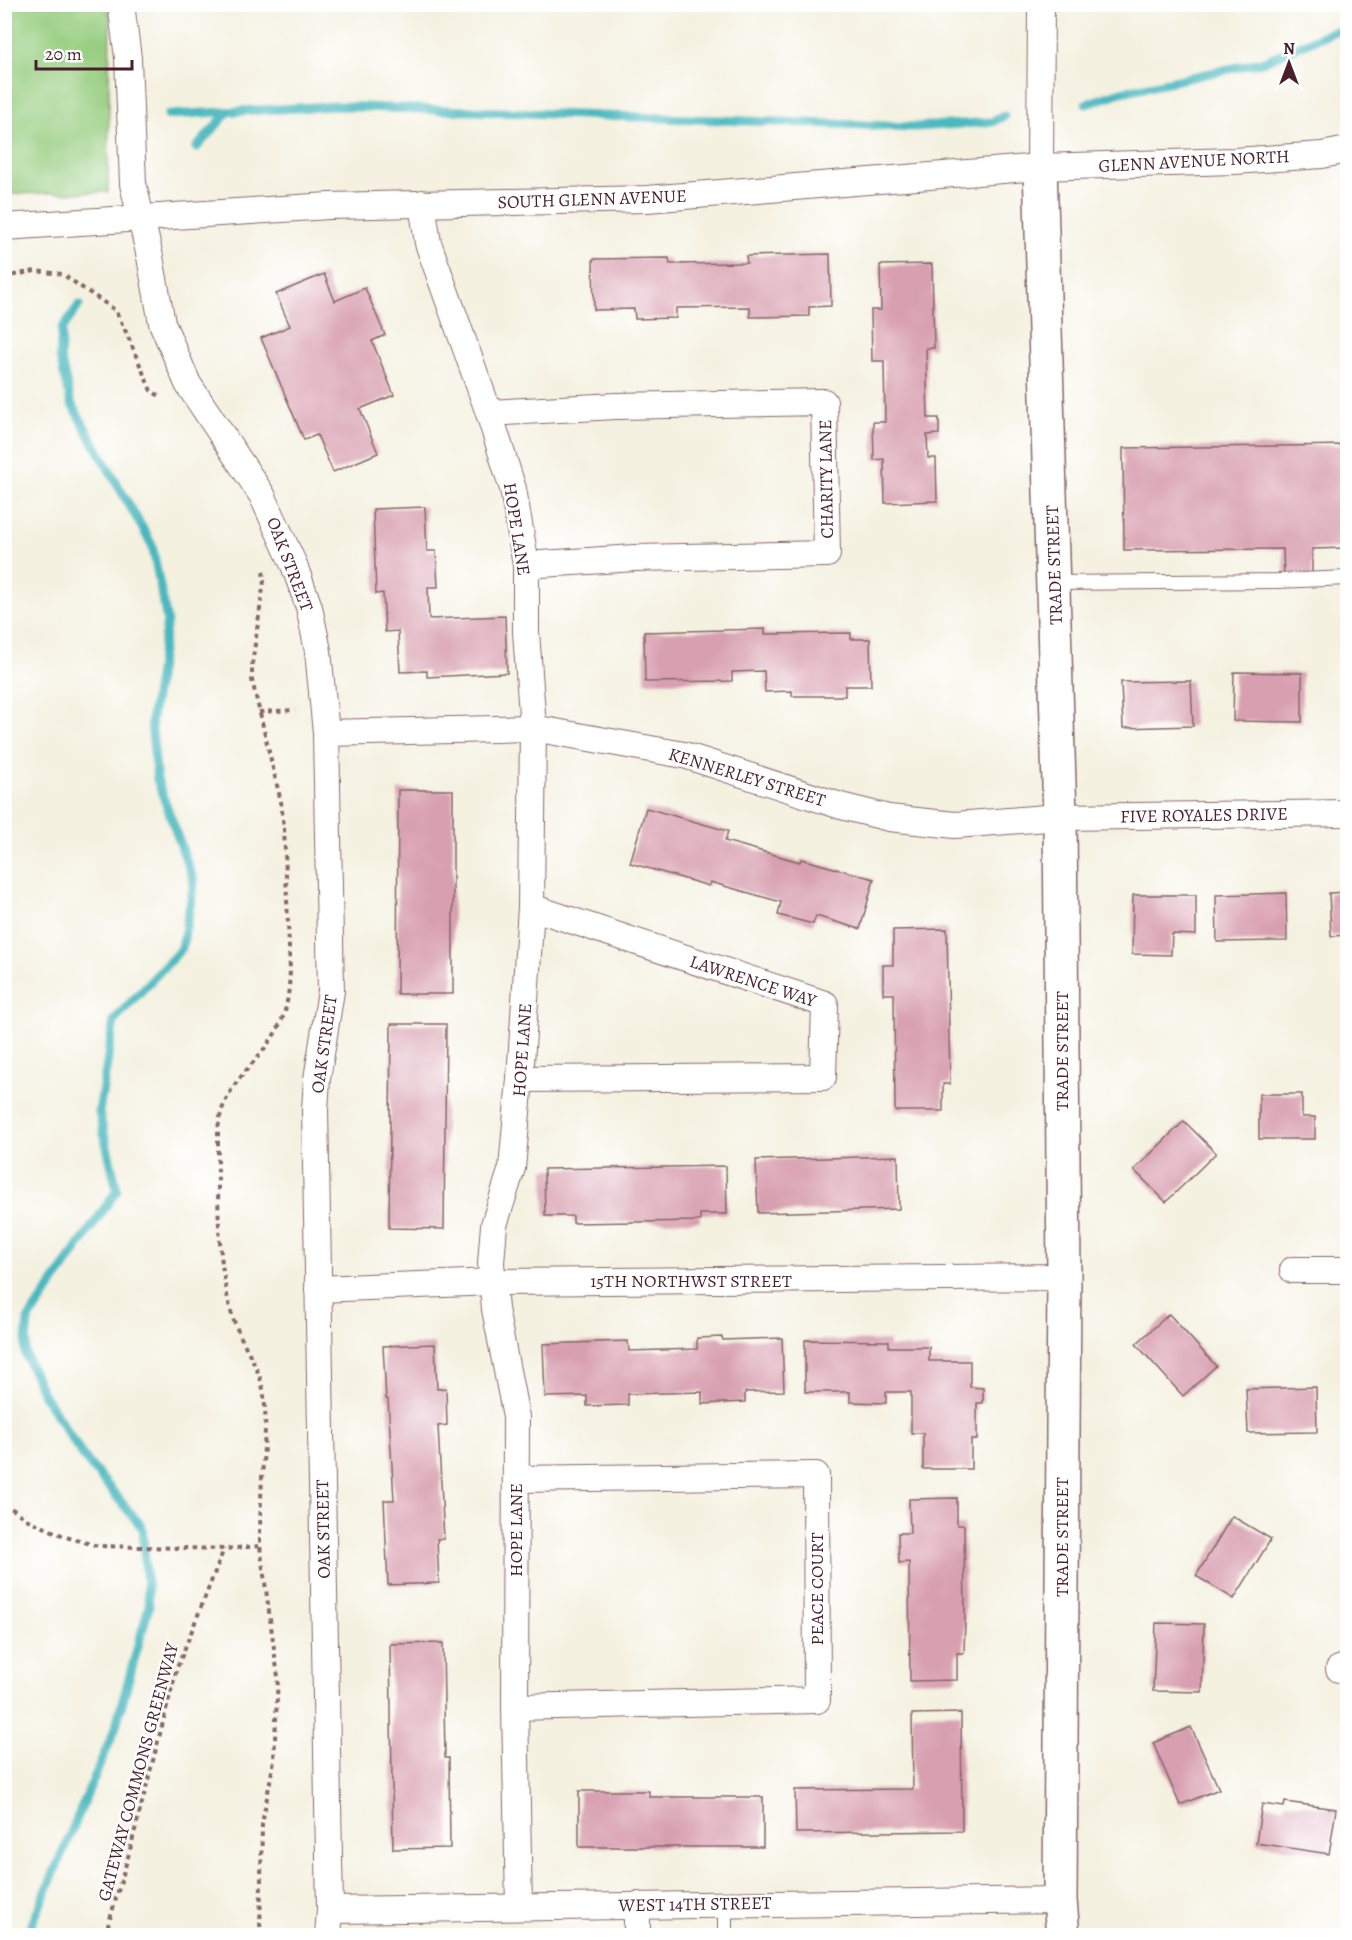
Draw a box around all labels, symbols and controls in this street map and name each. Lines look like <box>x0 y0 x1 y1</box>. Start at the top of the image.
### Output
scale bar <box>36 33 132 71</box>
north arrow <box>1259 33 1319 93</box>
text: N <box>1283 38 1295 60</box>
text: 20 m <box>45 42 82 66</box>
street label: GLENN AVENUE NORTH <box>1098 144 1290 178</box>
street label: SOUTH GLENN AVENUE <box>497 184 687 214</box>
street label: CHARITY LANE <box>813 419 839 539</box>
street label: HOPE LANE <box>498 481 536 577</box>
street label: TRADE STREET <box>1040 505 1068 625</box>
street label: OAK STREET <box>261 513 319 615</box>
street label: KENNERLEY STREET <box>666 742 829 812</box>
street label: FIVE ROYALES DRIVE <box>1120 802 1288 828</box>
street label: LAWRENCE WAY <box>687 949 821 1013</box>
street label: TRADE STREET <box>1050 991 1074 1111</box>
street label: OAK STREET <box>305 993 343 1095</box>
street label: HOPE LANE <box>507 1002 537 1098</box>
street label: 15TH NORTHWST STREET <box>590 1269 792 1293</box>
street label: TRADE STREET <box>1050 1477 1074 1597</box>
street label: OAK STREET <box>310 1479 336 1579</box>
street label: HOPE LANE <box>504 1483 528 1577</box>
street label: PEACE COURT <box>805 1532 829 1645</box>
street label: GATEWAY COMMONS GREENWAY <box>92 1639 184 1904</box>
street label: WEST 14TH STREET <box>617 1891 772 1917</box>

